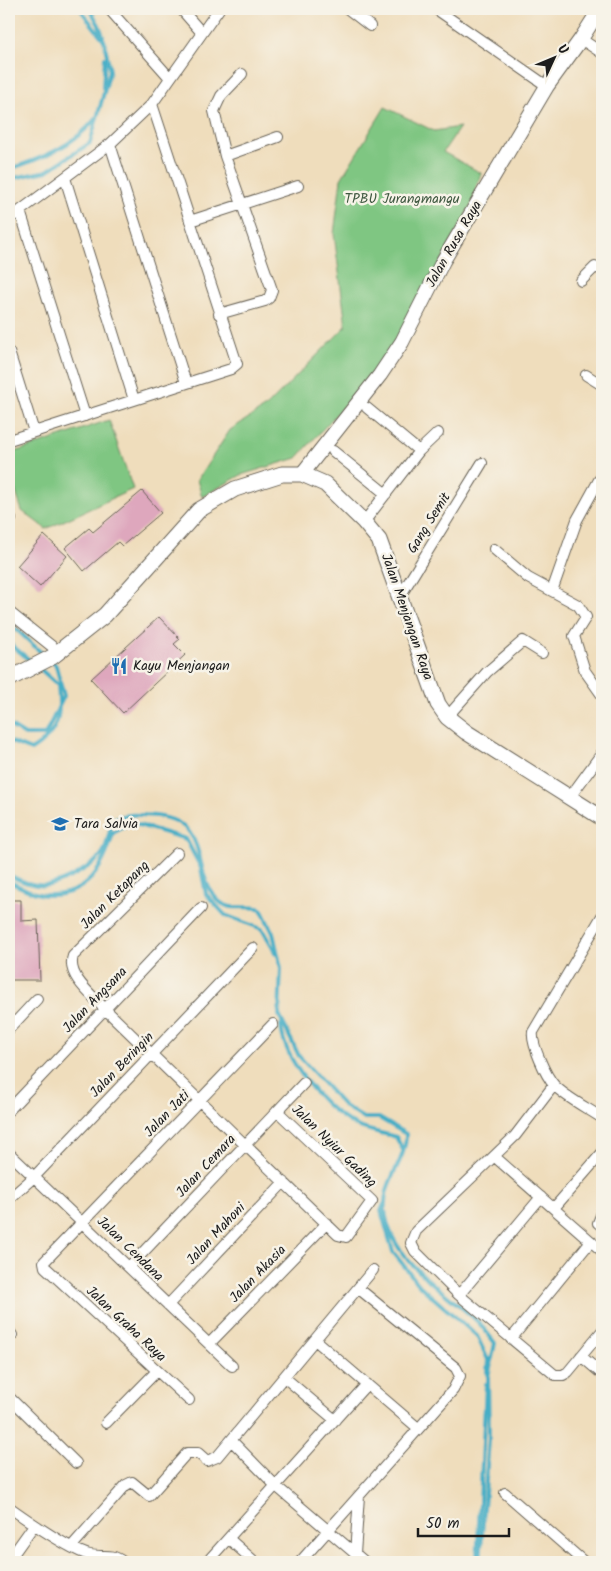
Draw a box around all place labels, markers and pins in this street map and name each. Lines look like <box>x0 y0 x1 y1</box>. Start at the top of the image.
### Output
place label: Kayu Menjangan <box>133 655 230 677</box>
restaurant icon: Kayu Menjangan <box>109 656 129 676</box>
place label: Tara Salvia <box>74 813 138 835</box>
school or university icon: Tara Salvia <box>50 814 70 834</box>

